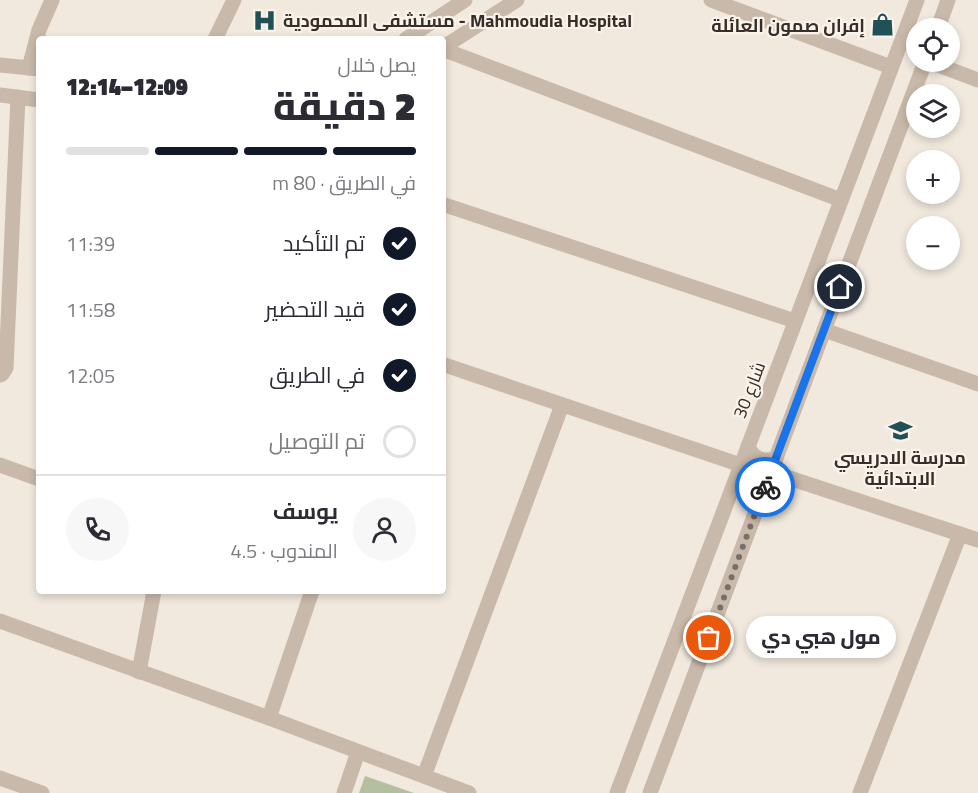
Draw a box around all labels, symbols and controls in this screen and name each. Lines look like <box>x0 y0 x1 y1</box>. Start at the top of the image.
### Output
hospital icon: مستشفى المحمودية - Mahmoudia Hospital <box>252 7 278 33</box>
place label: مستشفى المحمودية - Mahmoudia Hospital <box>283 7 632 34</box>
place label: إفران صمون العائلة <box>711 12 865 39</box>
shop icon: إفران صمون العائلة <box>870 12 896 38</box>
map controls <box>906 18 960 270</box>
button: locate <box>906 18 960 72</box>
text: يصل خلال <box>337 49 416 80</box>
text: 12:09–12:14 <box>66 70 188 104</box>
text: 2 دقيقة <box>273 76 416 135</box>
button: layers <box>906 84 960 138</box>
button: + <box>906 150 960 204</box>
text: في الطريق · 80 m <box>272 167 416 198</box>
button: − <box>906 216 960 270</box>
text: تم التأكيد <box>283 226 365 260</box>
icon: check <box>383 227 416 260</box>
text: 11:39 <box>66 228 115 259</box>
pin <box>814 261 865 312</box>
icon: home <box>823 270 856 303</box>
text: قيد التحضير <box>265 292 365 326</box>
icon: check <box>383 293 416 326</box>
text: 11:58 <box>66 294 115 325</box>
text: في الطريق <box>269 358 365 392</box>
street label: شارع 30 <box>726 358 772 422</box>
icon: check <box>383 359 416 392</box>
text: 12:05 <box>66 360 115 391</box>
school or university icon: مدرسة الادريسي الابتدائية <box>887 418 913 444</box>
text: تم التوصيل <box>269 424 365 458</box>
place label: مدرسة الادريسي الابتدائية <box>834 444 966 492</box>
courier <box>735 457 795 517</box>
icon: bike <box>749 471 782 504</box>
text: يوسف <box>273 494 338 528</box>
button: phone <box>66 498 129 561</box>
button: person <box>353 498 416 561</box>
text: المندوب · 4.5 <box>230 535 338 566</box>
pin <box>683 612 734 663</box>
callout: مول هبي دي <box>745 617 895 659</box>
icon: bag <box>692 621 725 654</box>
text: مول هبي دي <box>761 621 881 652</box>

